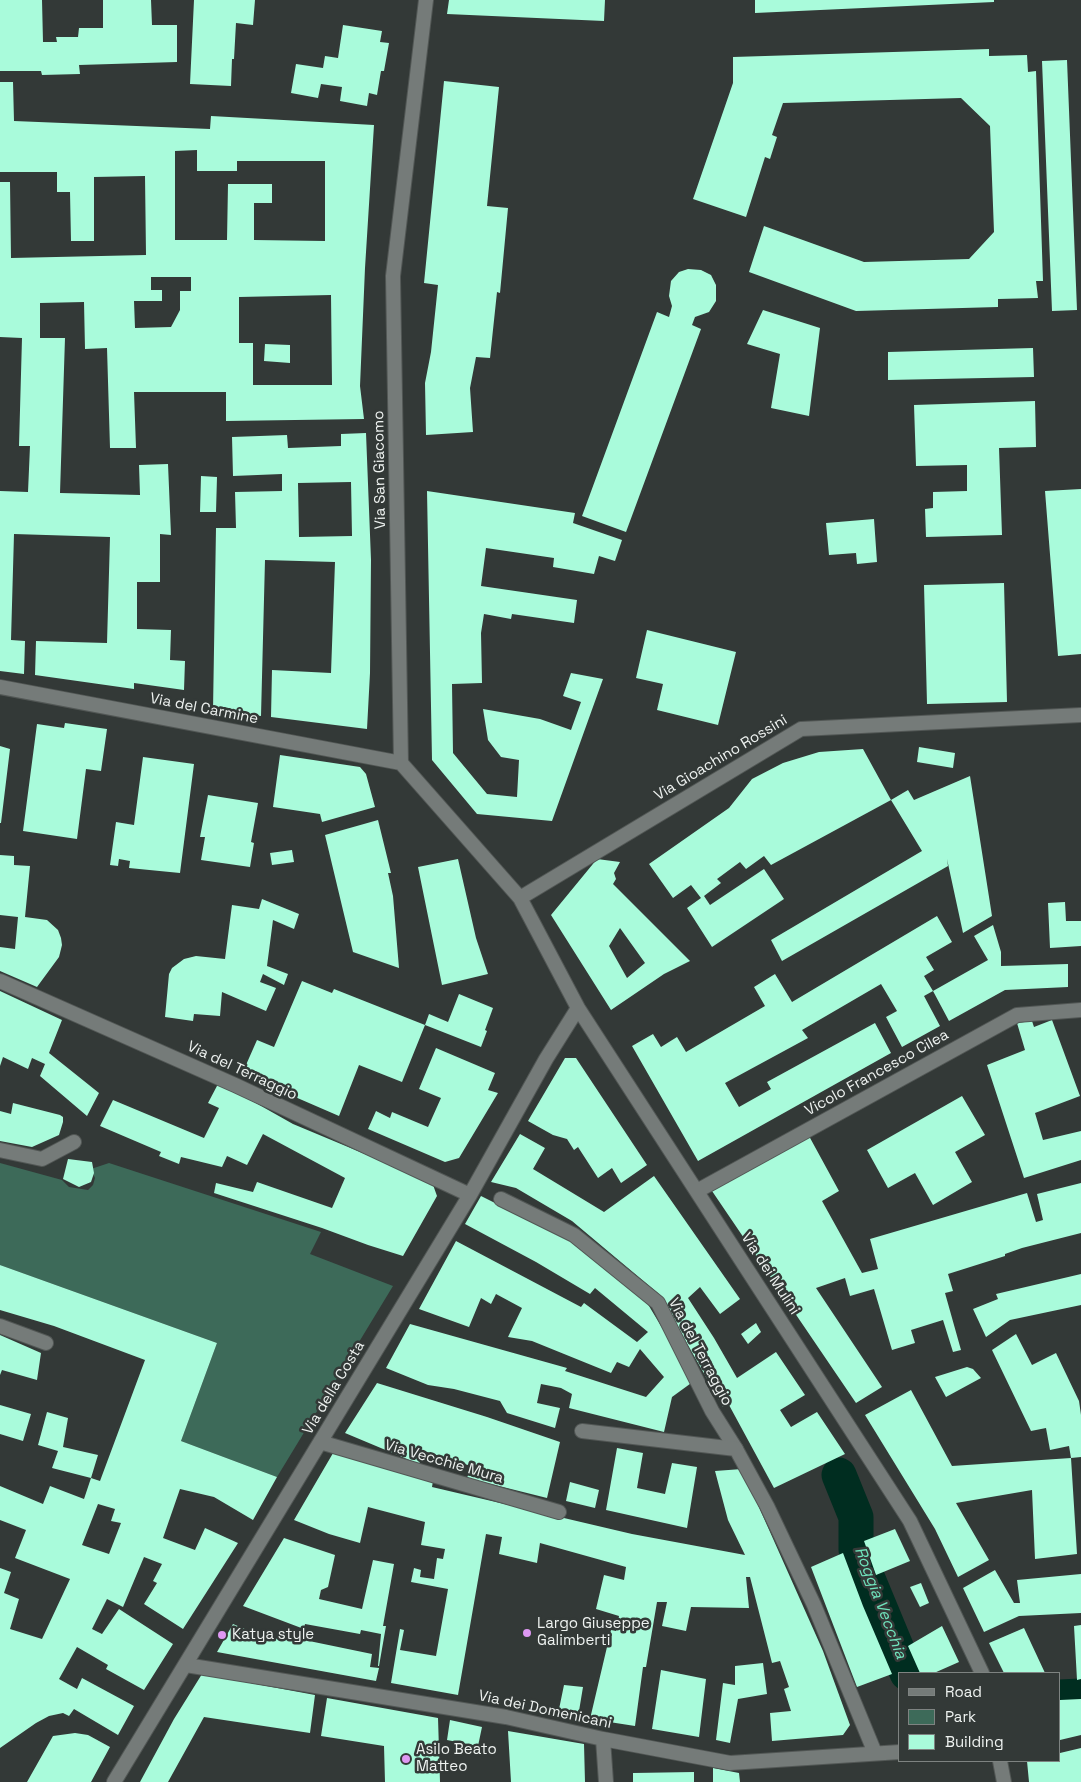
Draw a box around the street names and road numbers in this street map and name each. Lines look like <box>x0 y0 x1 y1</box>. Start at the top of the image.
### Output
street label: Via San Giacomo <box>370 410 390 530</box>
street label: Via del Carmine <box>148 690 260 728</box>
street label: Via Gioachino Rossini <box>651 711 791 805</box>
street label: Vicolo Francesco Cilea <box>802 1026 952 1120</box>
street label: Via del Terraggio <box>184 1038 300 1104</box>
street label: Via dei Mulini <box>737 1230 803 1318</box>
street label: Via del Terraggio <box>664 1295 736 1409</box>
street label: Via della Costa <box>299 1338 369 1438</box>
street label: Via Vecchie Mura <box>383 1436 505 1488</box>
street label: Via dei Domenicani <box>477 1687 613 1733</box>

